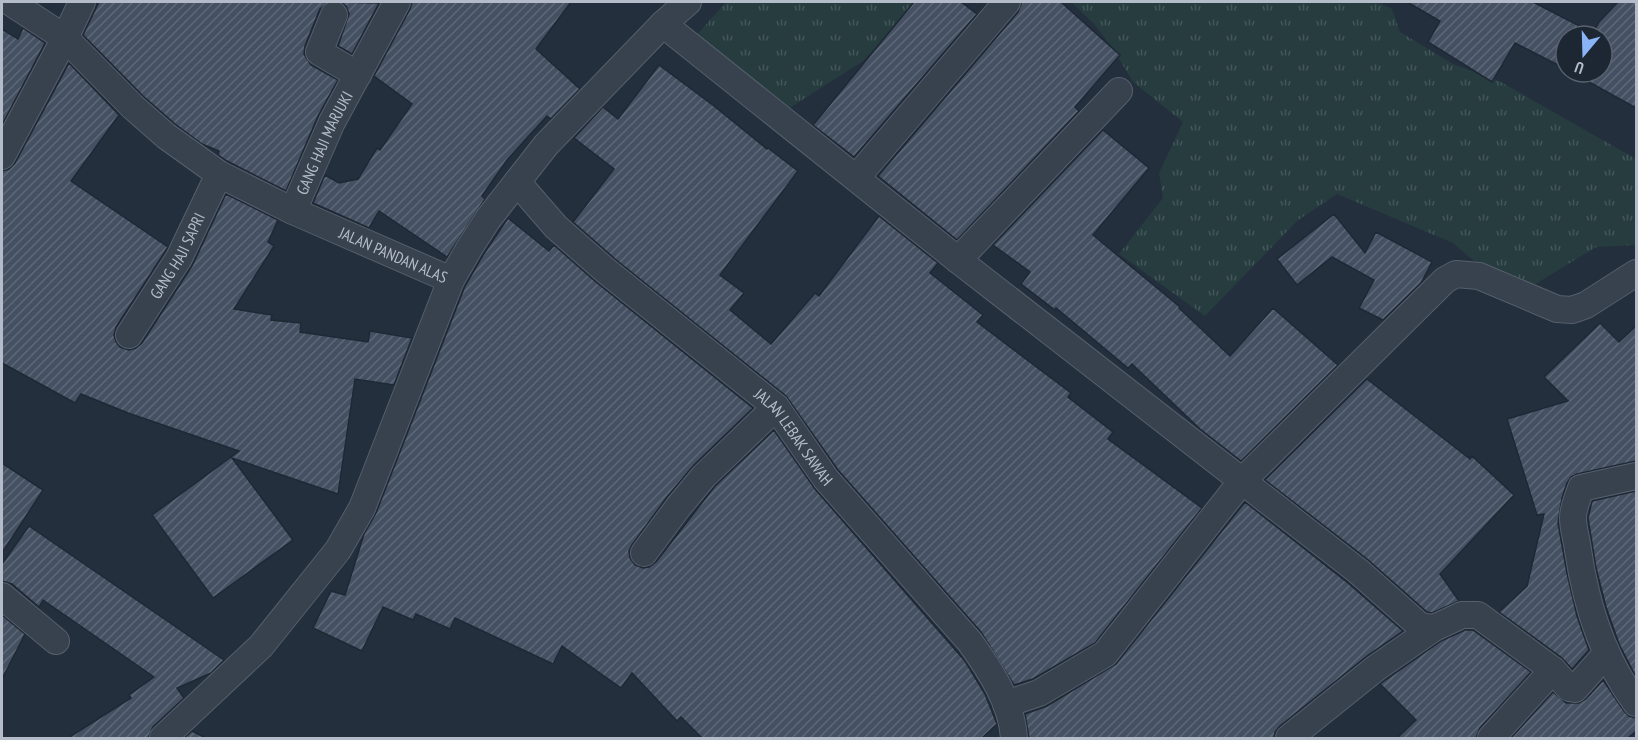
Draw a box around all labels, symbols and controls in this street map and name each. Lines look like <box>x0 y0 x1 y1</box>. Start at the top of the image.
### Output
north arrow <box>1554 24 1614 84</box>
text: U <box>1572 57 1586 79</box>
street label: GANG HAJI MARJUKI <box>292 88 357 198</box>
street label: GANG HAJI SAPRI <box>145 209 209 303</box>
street label: JALAN PANDAN ALAS <box>335 222 451 287</box>
street label: JALAN LEBAK SAWAH <box>750 383 837 490</box>

